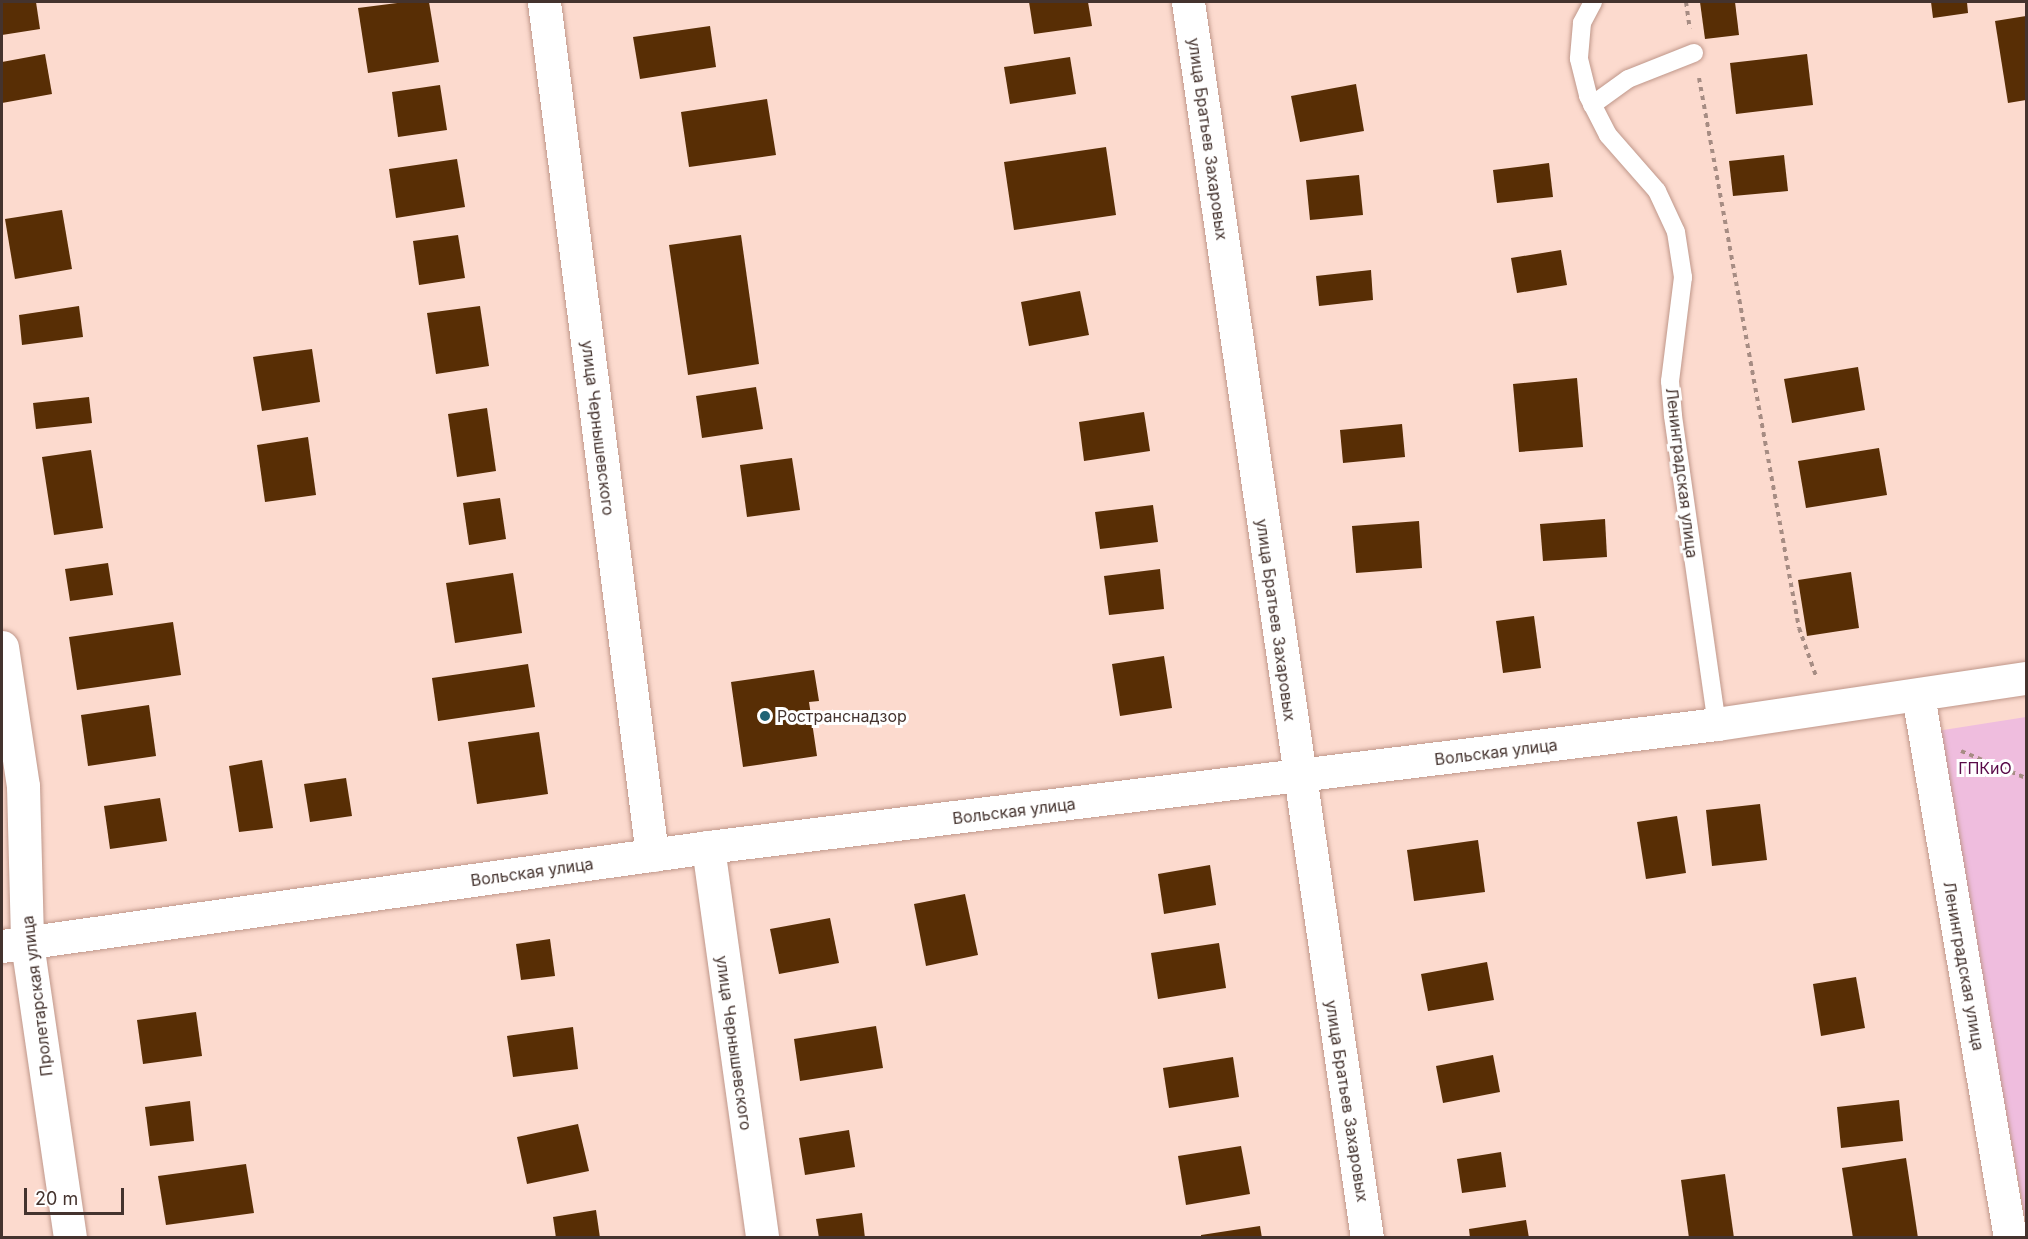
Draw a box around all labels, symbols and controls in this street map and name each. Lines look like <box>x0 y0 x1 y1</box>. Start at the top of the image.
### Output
street label: улица Братьев Захаровых <box>1184 37 1232 241</box>
street label: улица Чернышевского <box>578 339 618 517</box>
street label: Ленинградская улица <box>1662 387 1702 559</box>
street label: улица Братьев Захаровых <box>1252 518 1300 722</box>
place label: Ространснадзор <box>777 706 907 726</box>
marker: Ространснадзор <box>758 709 772 723</box>
street label: Вольская улица <box>1433 735 1559 769</box>
park label: ГПКиО <box>1958 758 2012 778</box>
street label: Вольская улица <box>951 794 1077 828</box>
street label: Вольская улица <box>469 854 595 890</box>
street label: Ленинградская улица <box>1940 880 1988 1052</box>
street label: Пролетарская улица <box>18 915 56 1077</box>
street label: улица Чернышевского <box>712 954 756 1132</box>
street label: улица Братьев Захаровых <box>1322 999 1372 1203</box>
scale bar <box>27 1176 128 1214</box>
text: 20 m <box>35 1188 78 1209</box>

